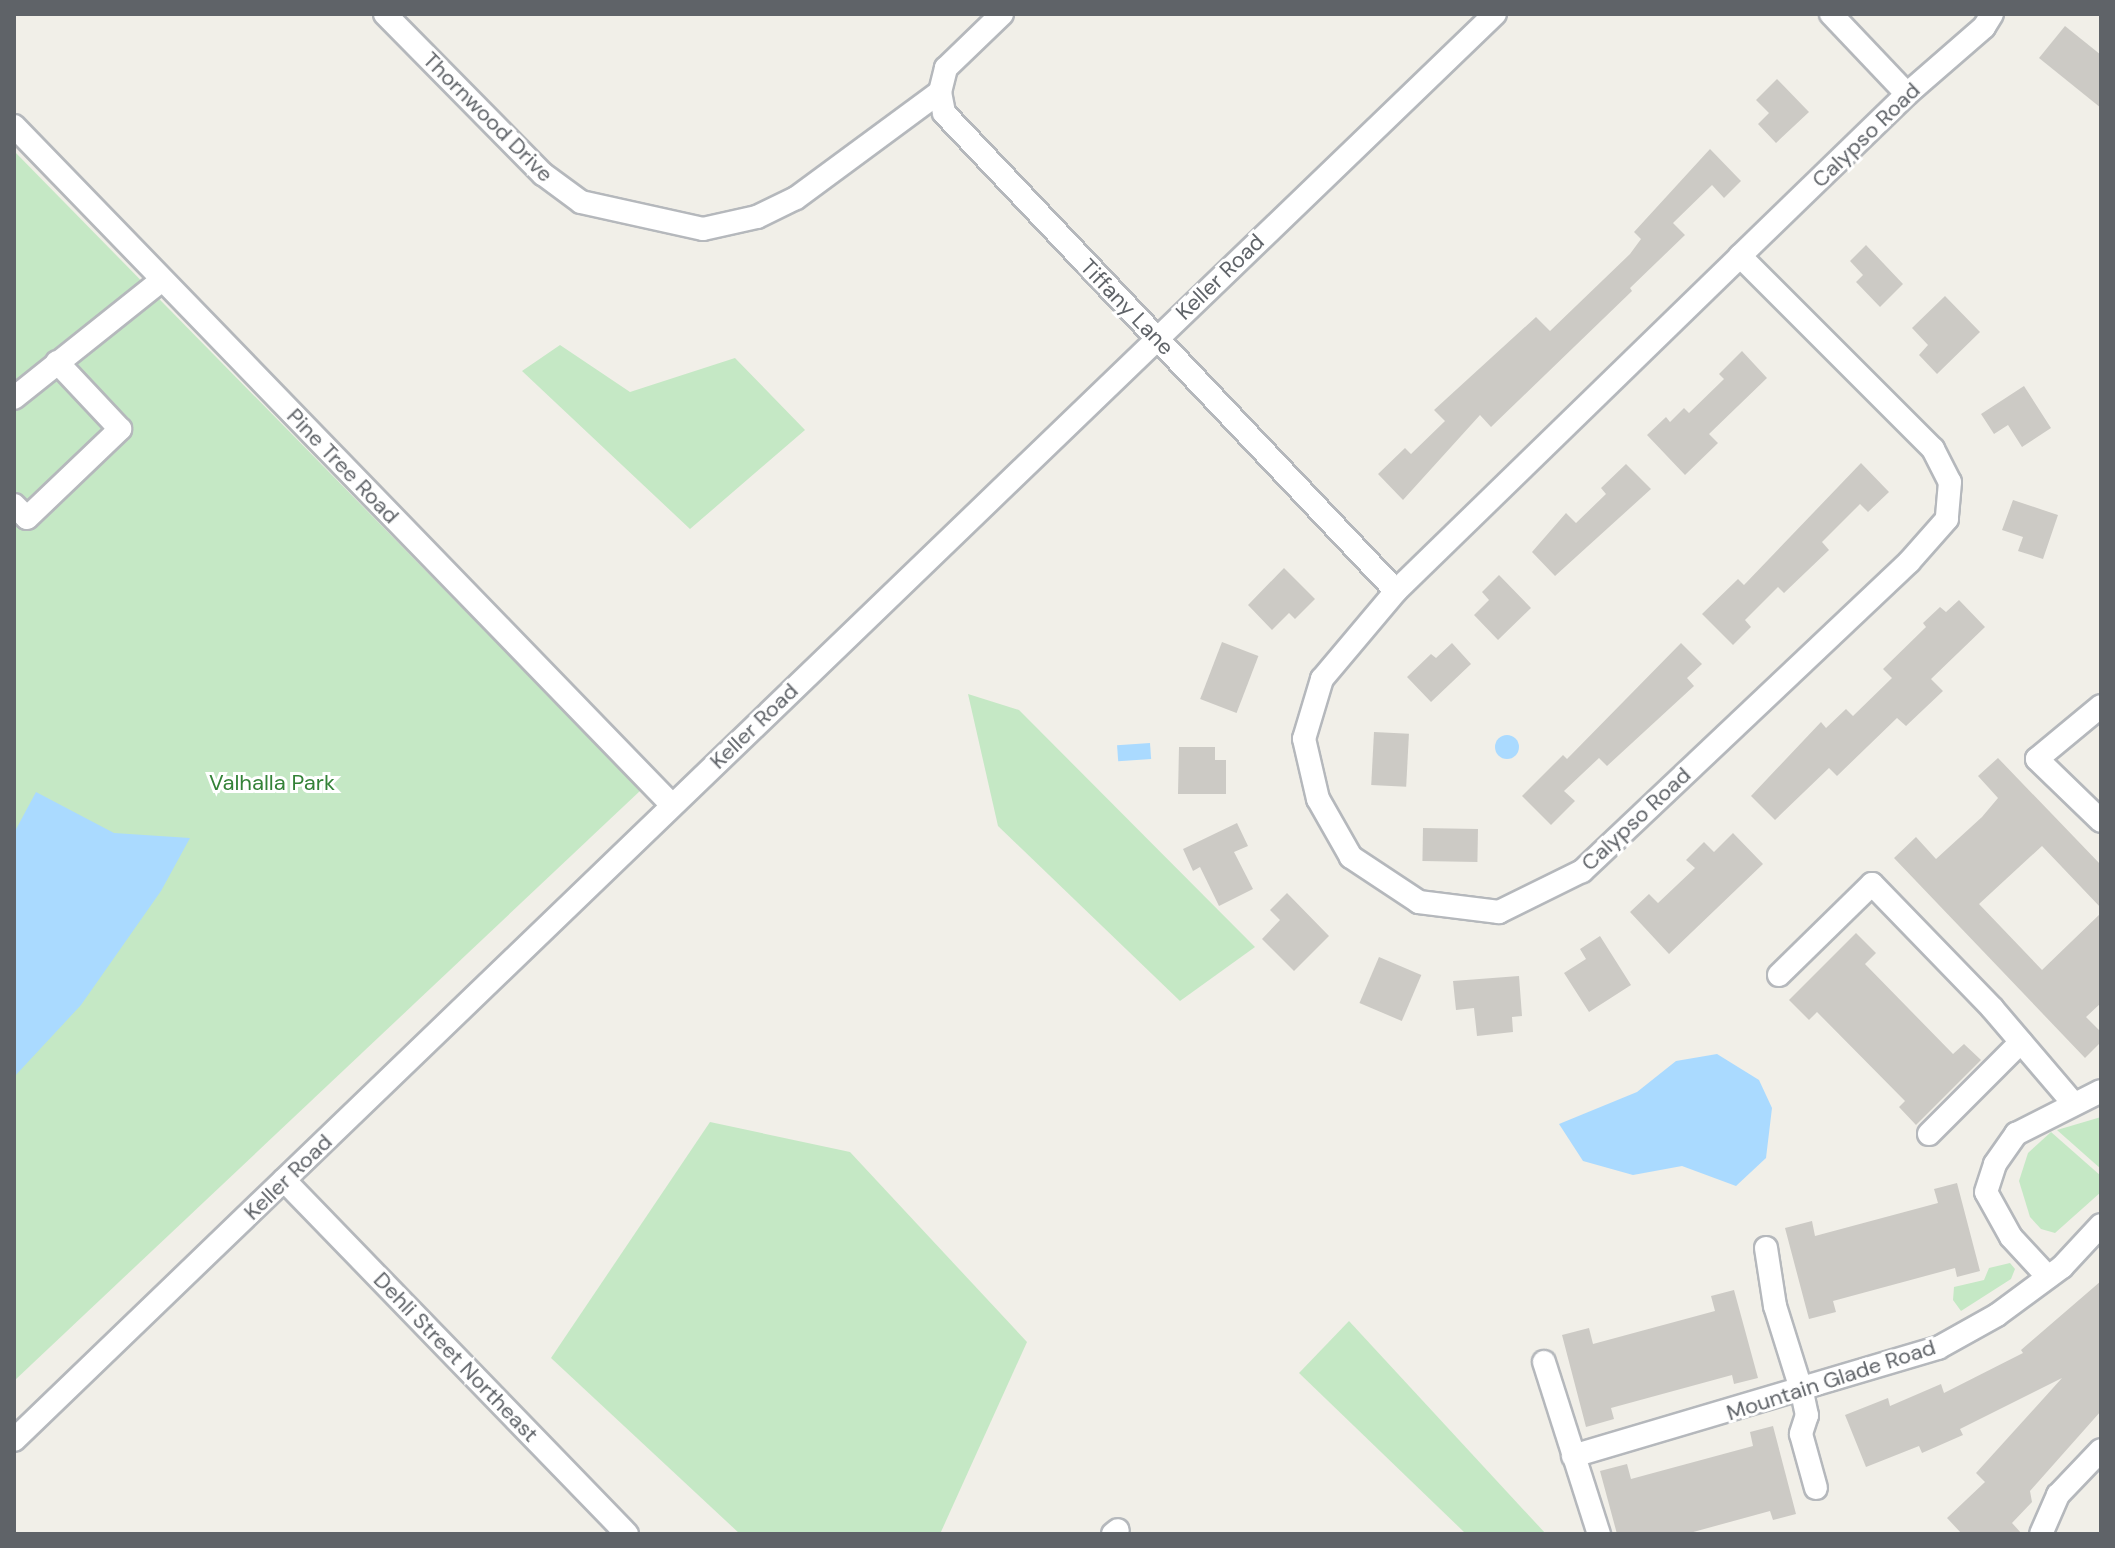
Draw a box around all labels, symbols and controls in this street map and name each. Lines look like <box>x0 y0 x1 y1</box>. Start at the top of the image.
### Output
street label: Thornwood Drive <box>417 46 559 188</box>
street label: Calypso Road <box>1807 77 1925 193</box>
street label: Keller Road <box>1170 229 1270 325</box>
street label: Tiffany Lane <box>1075 254 1179 360</box>
street label: Pine Tree Road <box>281 403 405 529</box>
street label: Keller Road <box>704 678 804 774</box>
street label: Calypso Road <box>1576 762 1696 876</box>
park label: Valhalla Park <box>209 770 335 796</box>
street label: Keller Road <box>238 1129 338 1225</box>
street label: Dehli Street Northeast <box>368 1267 544 1447</box>
street label: Mountain Glade Road <box>1723 1334 1939 1426</box>

